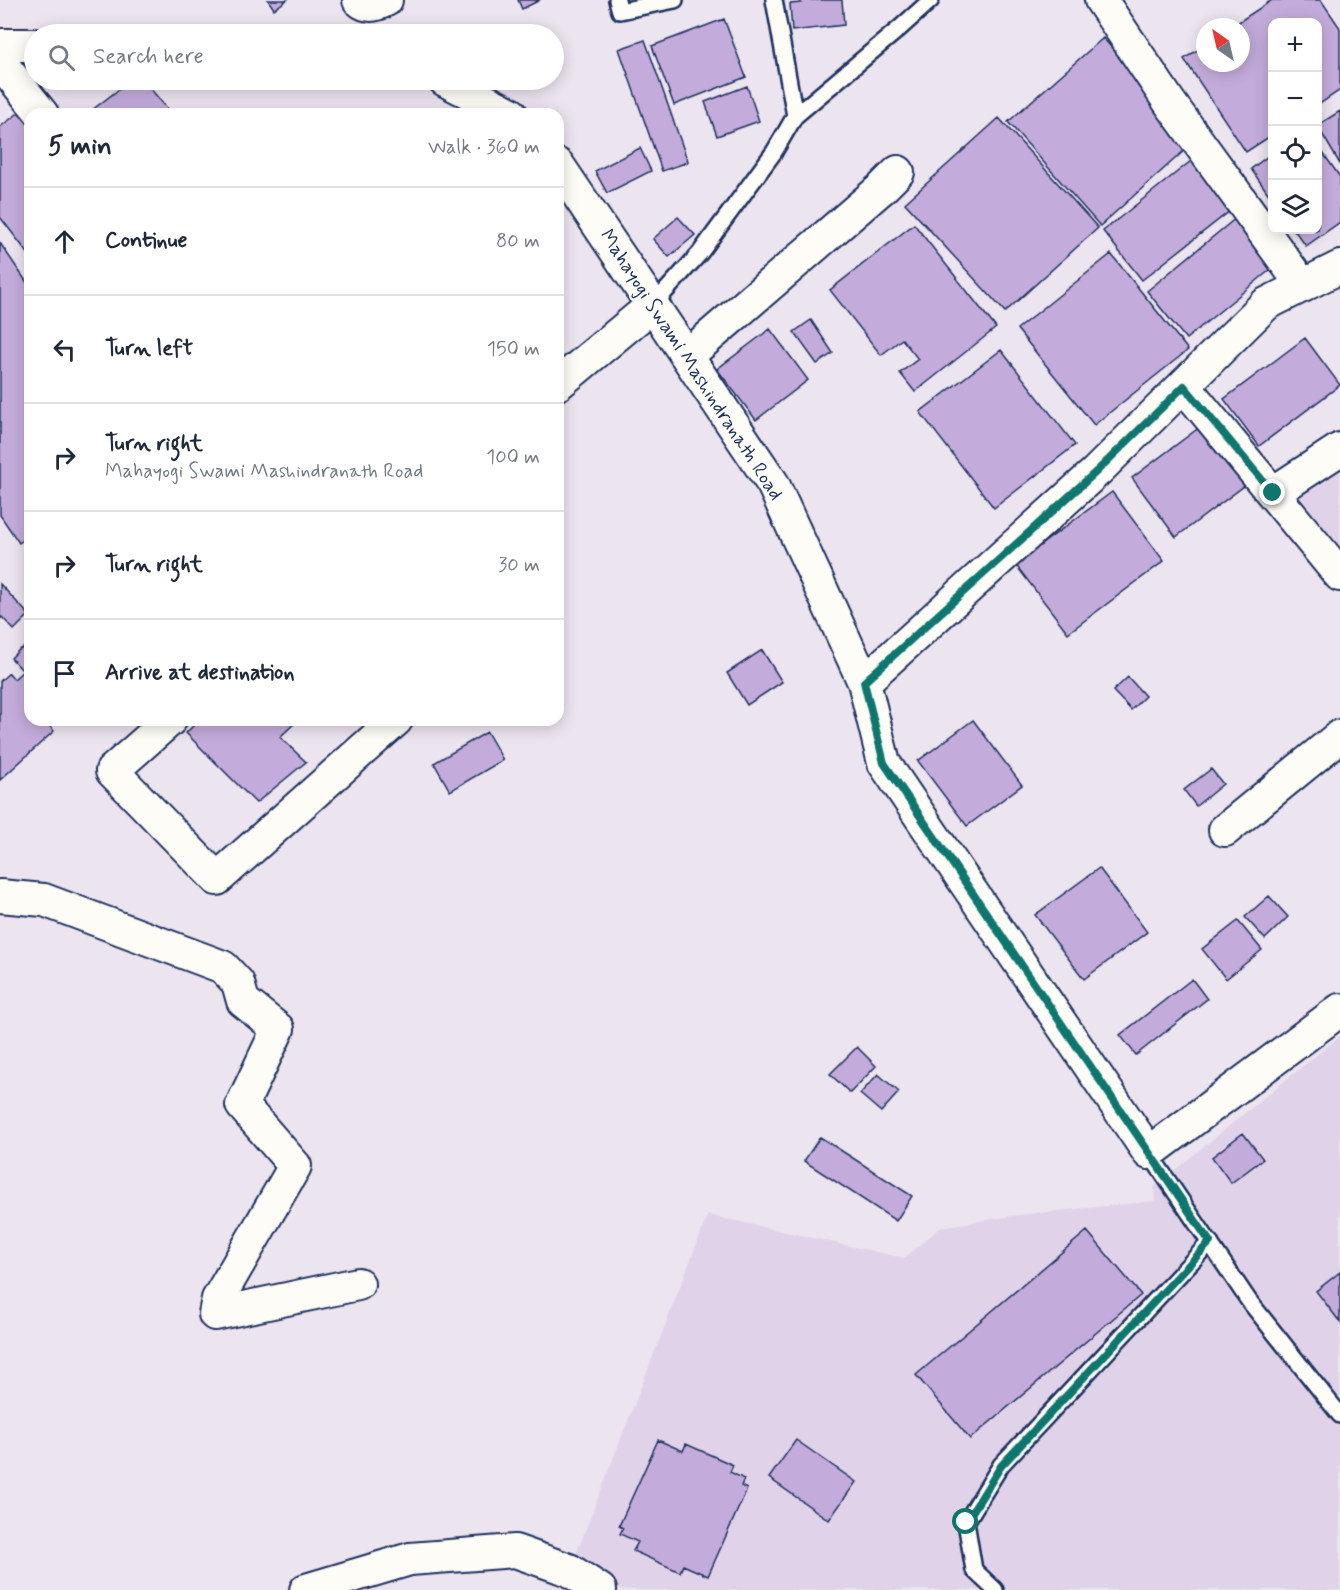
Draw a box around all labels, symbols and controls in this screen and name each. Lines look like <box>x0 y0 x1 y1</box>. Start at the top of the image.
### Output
north arrow <box>1196 18 1250 72</box>
map controls <box>1268 18 1322 234</box>
button: + <box>1268 18 1322 72</box>
search box <box>24 24 564 90</box>
icon: search <box>45 41 78 74</box>
text: Search here <box>93 43 204 71</box>
button: − <box>1268 72 1322 126</box>
button: locate <box>1268 126 1322 180</box>
text: 5 min <box>48 130 112 164</box>
text: Walk · 360 m <box>428 134 540 161</box>
button: layers <box>1268 180 1322 234</box>
street label: Mahayogi Swami Mashindranath Road <box>593 224 789 506</box>
icon: ahead <box>48 225 81 258</box>
text: Continue <box>105 227 187 255</box>
text: 80 m <box>496 228 540 255</box>
icon: left <box>48 333 81 366</box>
text: Turn left <box>105 335 193 363</box>
text: 150 m <box>487 336 540 363</box>
text: Turn right <box>105 430 203 458</box>
icon: right <box>48 441 81 474</box>
text: 100 m <box>486 444 540 471</box>
text: Mahayogi Swami Mashindranath Road <box>105 458 423 485</box>
route end <box>1259 479 1285 505</box>
icon: right <box>48 549 81 582</box>
text: Turn right <box>105 551 203 579</box>
text: 30 m <box>498 552 540 579</box>
icon: arrive <box>48 657 81 690</box>
text: Arrive at destination <box>105 659 295 687</box>
route start <box>952 1508 978 1534</box>

